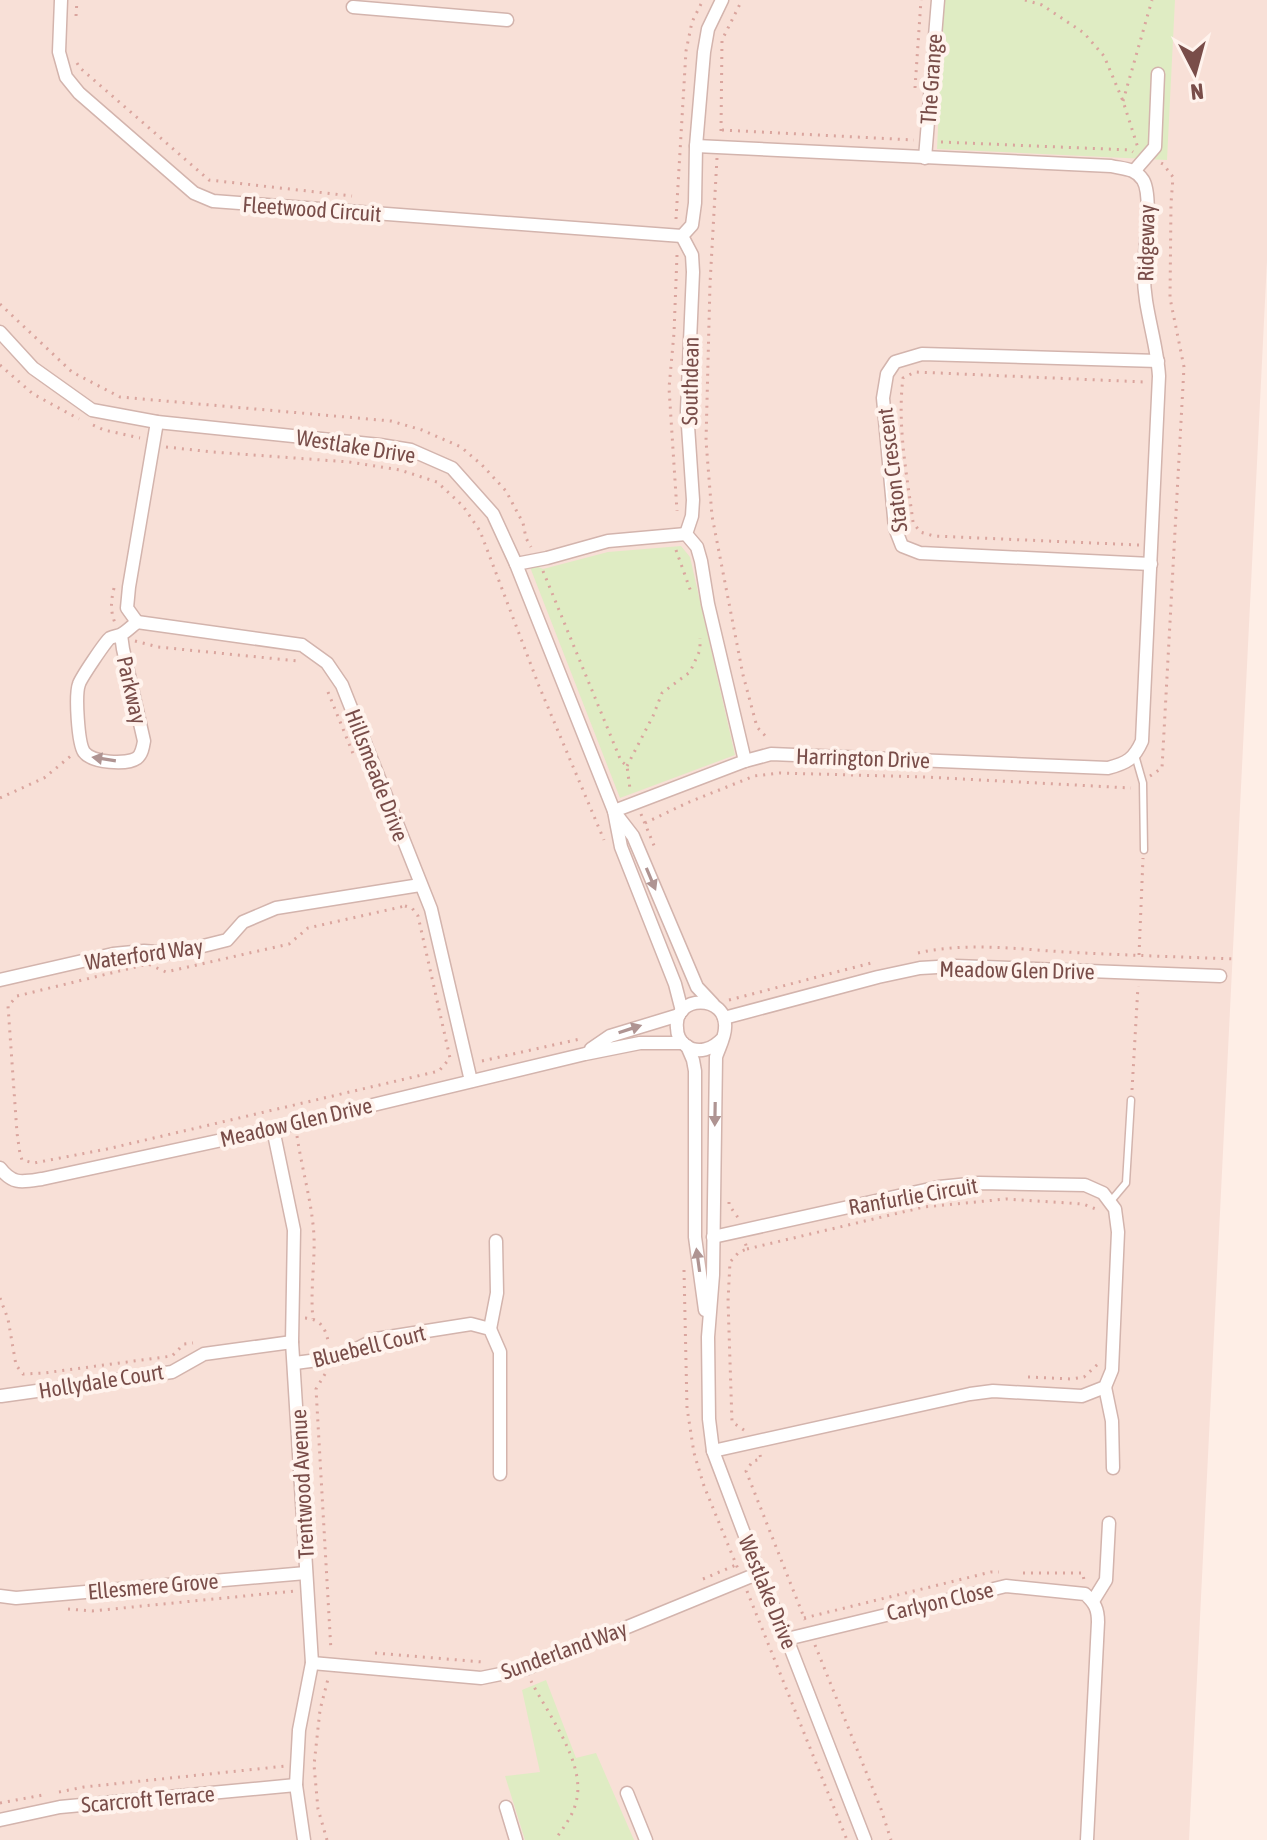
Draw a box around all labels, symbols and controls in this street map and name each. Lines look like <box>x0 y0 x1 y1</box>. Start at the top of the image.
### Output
north arrow <box>1155 32 1235 112</box>
street label: The Grange <box>915 33 947 125</box>
text: N <box>1189 78 1205 105</box>
street label: Fleetwood Circuit <box>242 191 382 227</box>
street label: Ridgeway <box>1132 204 1160 282</box>
street label: Southdean <box>676 337 704 425</box>
street label: Staton Crescent <box>871 406 913 534</box>
street label: Westlake Drive <box>295 424 417 468</box>
street label: Parkway <box>112 653 152 727</box>
street label: Hillsmeade Drive <box>340 705 414 845</box>
street label: Harrington Drive <box>796 743 930 773</box>
one-way arrow <box>91 752 116 765</box>
one-way arrow <box>645 867 658 891</box>
street label: Waterford Way <box>83 933 205 975</box>
street label: Meadow Glen Drive <box>939 956 1095 984</box>
one-way arrow <box>618 1023 642 1035</box>
street label: Meadow Glen Drive <box>217 1092 375 1152</box>
one-way arrow <box>709 1102 721 1127</box>
street label: Ranfurlie Circuit <box>846 1172 980 1220</box>
one-way arrow <box>691 1247 704 1272</box>
street label: Bluebell Court <box>310 1319 428 1373</box>
street label: Hollydale Court <box>37 1358 165 1404</box>
street label: Trentwood Avenue <box>285 1409 319 1559</box>
street label: Westlake Drive <box>733 1531 803 1653</box>
street label: Ellesmere Grove <box>87 1567 219 1605</box>
street label: Carlyon Close <box>884 1576 996 1626</box>
street label: Sunderland Way <box>497 1615 631 1685</box>
street label: Scarcroft Terrace <box>80 1780 216 1818</box>

